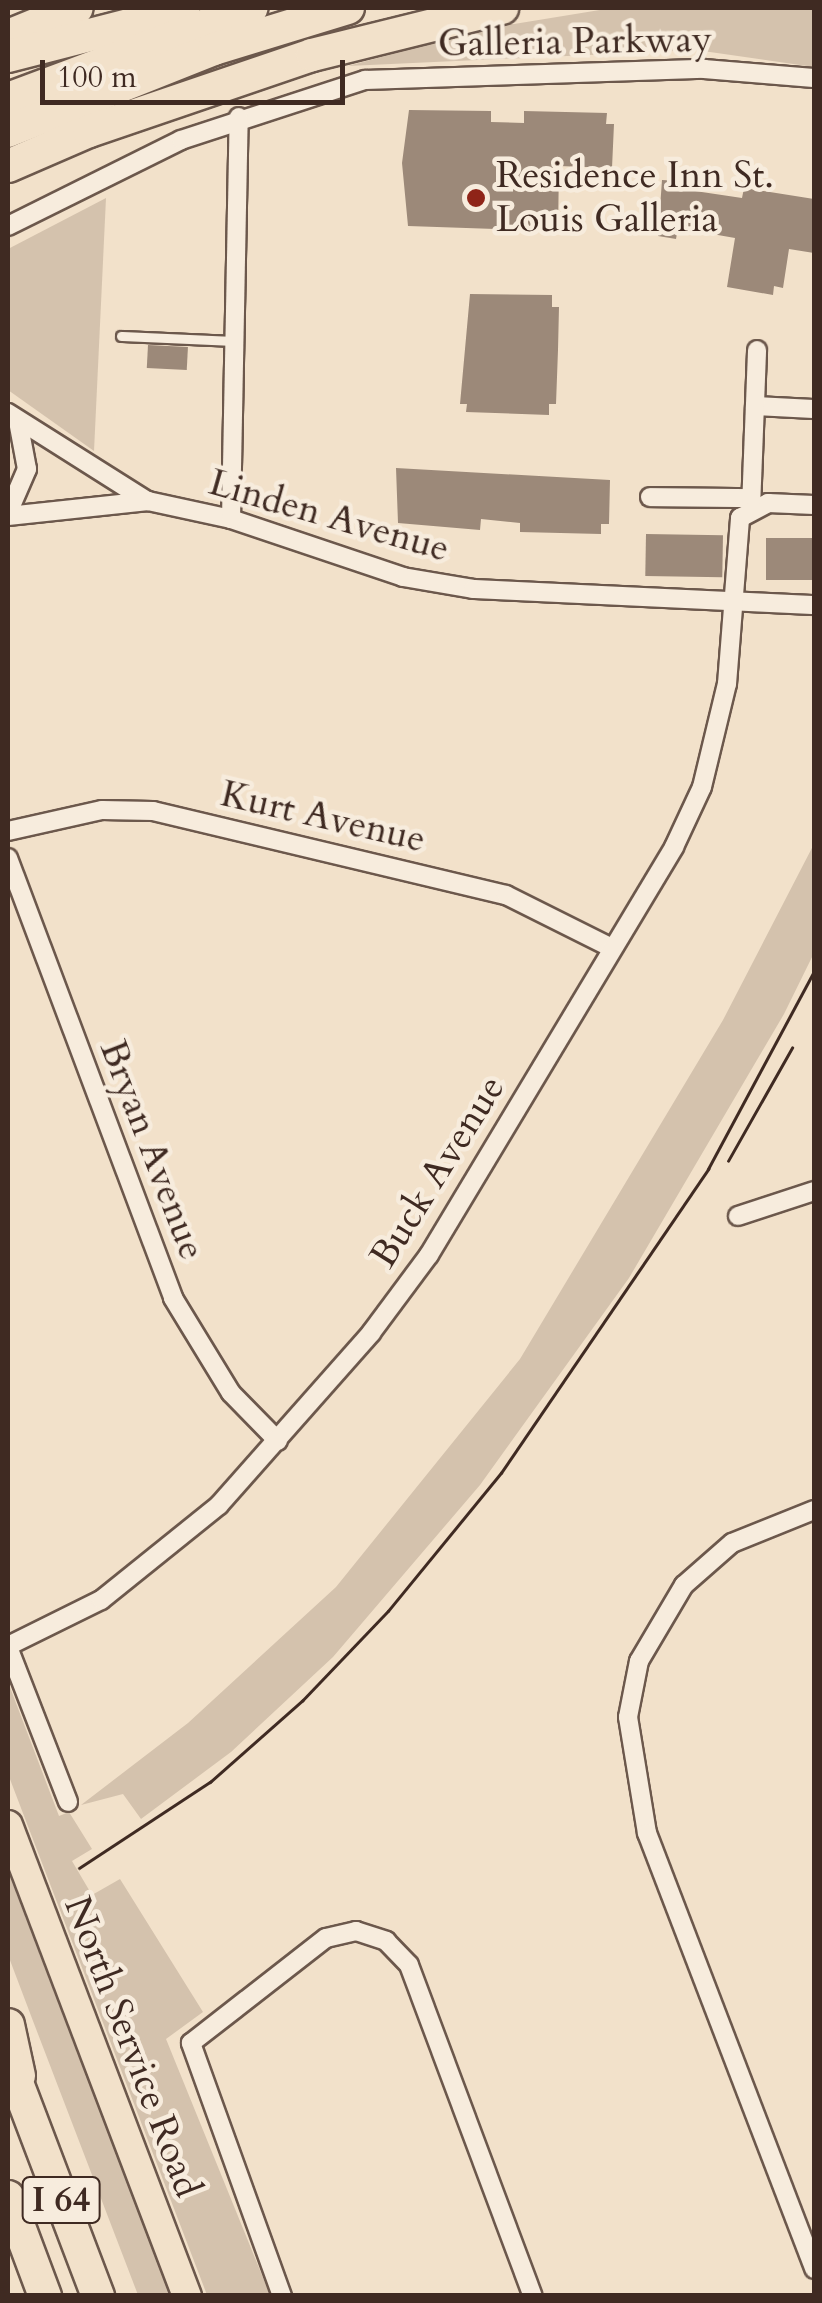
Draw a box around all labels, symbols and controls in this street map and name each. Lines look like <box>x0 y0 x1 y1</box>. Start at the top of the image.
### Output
street label: Galleria Parkway <box>437 17 713 67</box>
scale bar <box>45 40 350 102</box>
text: 100 m <box>57 57 137 98</box>
place label: Residence Inn St. Louis Galleria <box>496 153 774 242</box>
marker: Residence Inn St. Louis Galleria <box>465 187 487 209</box>
street label: Linden Avenue <box>204 460 454 572</box>
street label: Kurt Avenue <box>216 771 430 863</box>
street label: Bryan Avenue <box>89 1034 215 1266</box>
street label: Buck Avenue <box>361 1068 515 1276</box>
street label: North Service Road <box>54 1890 210 2204</box>
road number: I 64 <box>21 2170 101 2230</box>

